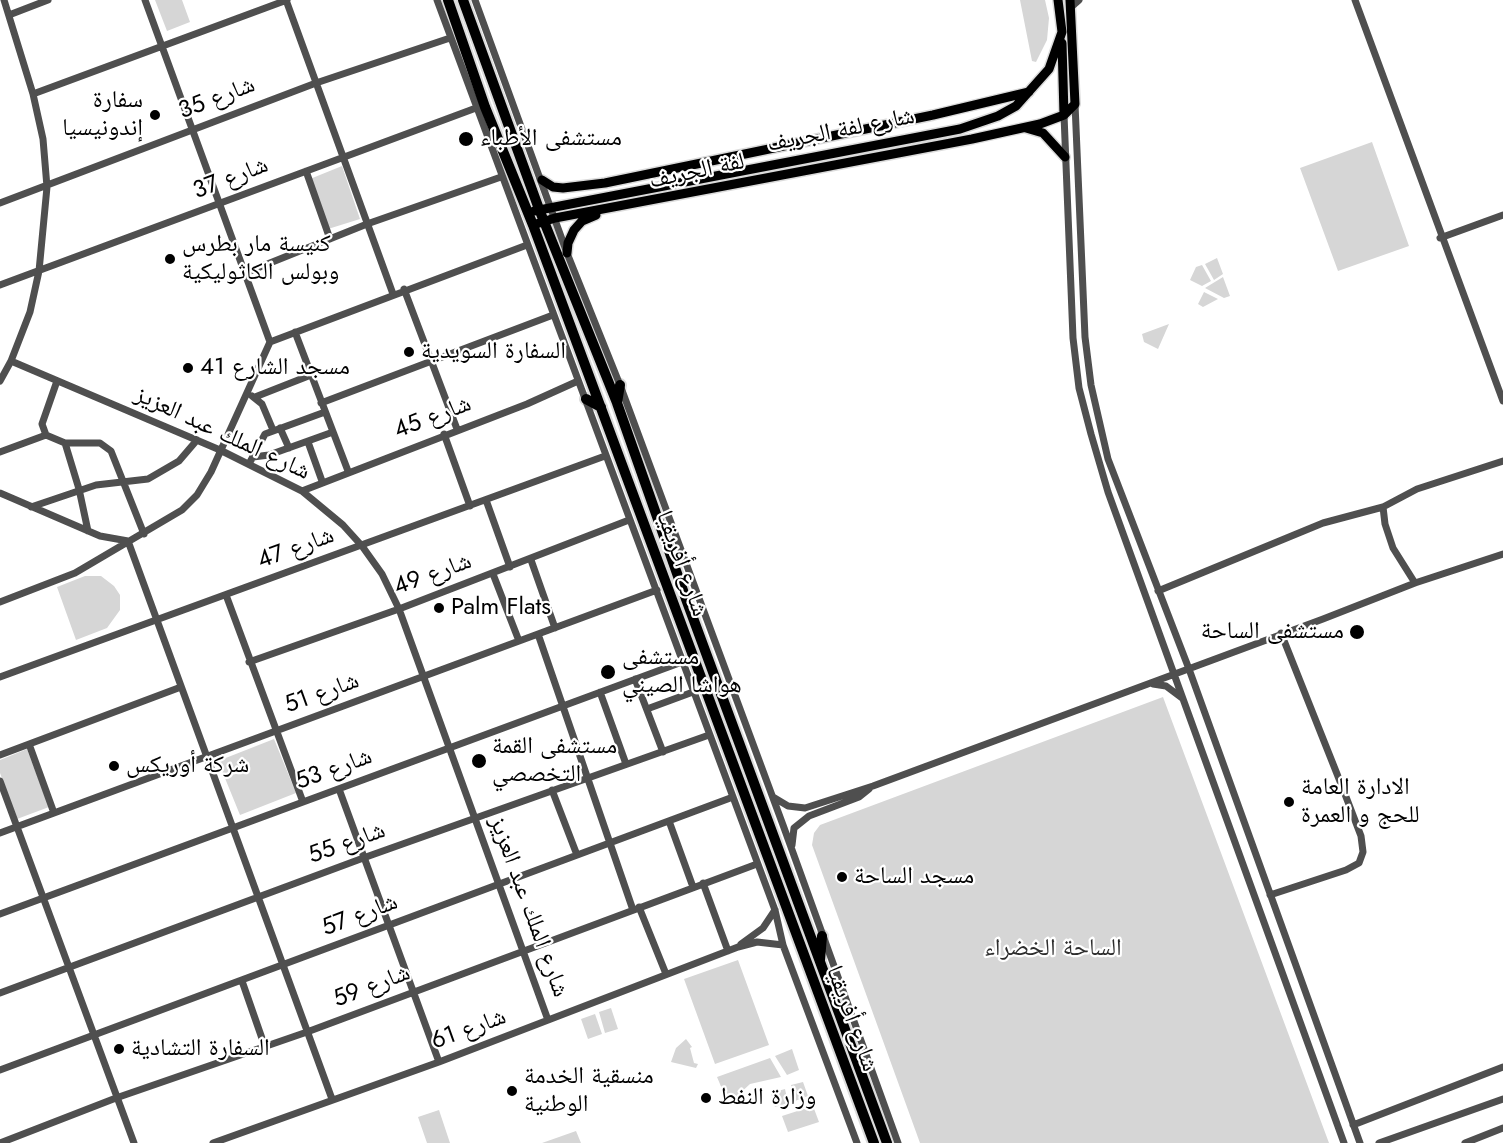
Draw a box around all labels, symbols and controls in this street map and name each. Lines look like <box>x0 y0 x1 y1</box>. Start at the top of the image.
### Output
street label: شارع 35 <box>175 71 259 127</box>
place label: سفارة إندونيسيا <box>62 87 143 143</box>
street label: شارع لفة الجريف <box>765 103 917 159</box>
marker: سفارة إندونيسيا <box>148 108 162 122</box>
place label: مستشفی الأطباء <box>480 125 622 153</box>
marker: مستشفی الأطباء <box>457 130 475 148</box>
street label: لفة الجريف <box>647 148 747 196</box>
street label: شارع 37 <box>189 152 273 206</box>
place label: كنيسة مار بطرس وبولس الكاثوليكية <box>182 231 339 287</box>
marker: كنيسة مار بطرس وبولس الكاثوليكية <box>163 252 177 266</box>
place label: السفارة السويدية <box>421 338 566 366</box>
marker: السفارة السويدية <box>402 345 416 359</box>
place label: مسجد الشارع 41 <box>200 354 350 382</box>
marker: مسجد الشارع 41 <box>181 361 195 375</box>
street label: شارع الملك عبد العزيز <box>130 381 314 487</box>
street label: شارع 45 <box>390 390 476 446</box>
street label: شارع أفريقيا <box>649 507 713 621</box>
street label: شارع 47 <box>254 522 338 576</box>
street label: شارع 49 <box>390 548 476 602</box>
place label: Palm Flats <box>451 594 551 622</box>
marker: Palm Flats <box>432 601 446 615</box>
place label: مستشفى الساحة <box>1201 618 1344 646</box>
marker: مستشفى الساحة <box>1348 623 1366 641</box>
place label: مستشفى هواشا الصيني <box>622 644 742 700</box>
marker: مستشفى هواشا الصيني <box>599 663 617 681</box>
street label: شارع 51 <box>281 667 363 721</box>
place label: مستشفى القمة التخصصي <box>492 733 617 789</box>
street label: شارع 53 <box>292 743 376 797</box>
place label: شركة أوريكس <box>126 752 249 780</box>
marker: مستشفى القمة التخصصي <box>470 752 488 770</box>
marker: شركة أوريكس <box>107 759 121 773</box>
place label: الادارة العامة للحج و العمرة <box>1301 774 1420 830</box>
marker: الادارة العامة للحج و العمرة <box>1282 795 1296 809</box>
street label: شارع الملك عبد العزيز <box>482 813 574 1001</box>
street label: شارع 55 <box>305 817 389 871</box>
place label: مسجد الساحة <box>854 863 974 891</box>
marker: مسجد الساحة <box>835 870 849 884</box>
street label: شارع 57 <box>318 888 402 944</box>
park label: الساحة الخضراء <box>984 935 1122 963</box>
street label: شارع 59 <box>329 959 415 1015</box>
street label: شارع أفريقيا <box>819 962 883 1076</box>
street label: شارع 61 <box>428 1003 510 1057</box>
place label: السفارة التشادية <box>131 1035 270 1063</box>
marker: السفارة التشادية <box>112 1042 126 1056</box>
place label: منسقية الخدمة الوطنية <box>524 1063 654 1119</box>
marker: منسقية الخدمة الوطنية <box>505 1084 519 1098</box>
place label: وزارة النفط <box>718 1084 816 1112</box>
marker: وزارة النفط <box>699 1091 713 1105</box>

